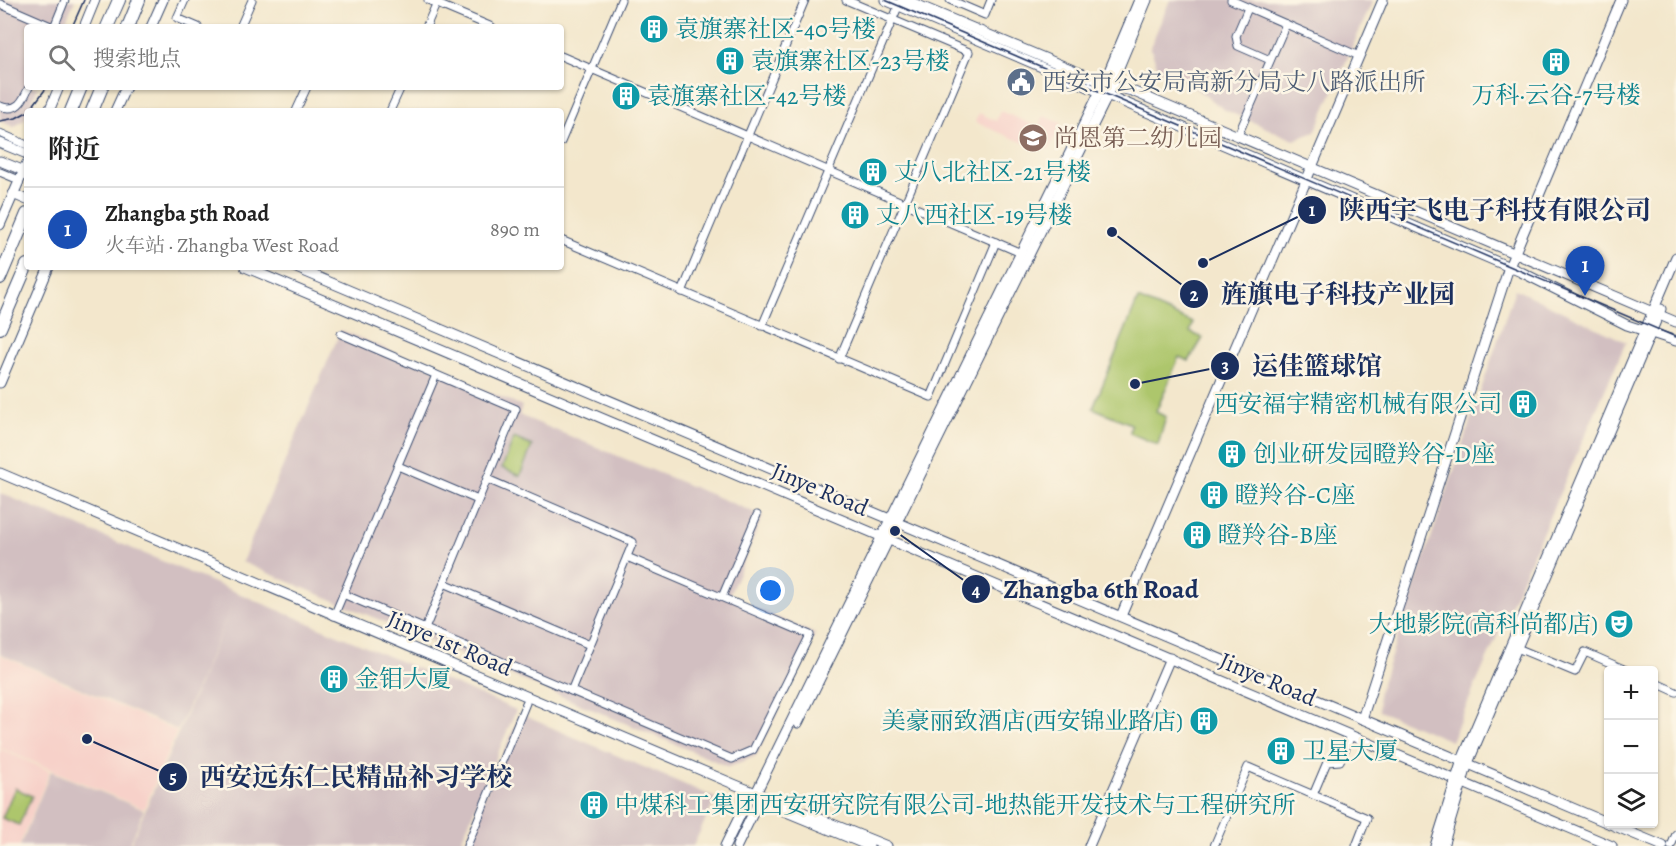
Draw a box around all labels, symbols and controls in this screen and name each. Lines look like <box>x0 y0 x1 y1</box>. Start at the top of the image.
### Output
building icon: 袁旗寨社区-40号楼 <box>638 13 670 45</box>
place label: 袁旗寨社区-40号楼 <box>675 13 876 45</box>
search box <box>24 24 564 90</box>
icon: search <box>45 41 78 74</box>
text: 搜索地点 <box>93 44 181 74</box>
building icon: 袁旗寨社区-23号楼 <box>714 45 746 77</box>
place label: 袁旗寨社区-23号楼 <box>751 45 950 77</box>
building icon: 万科·云谷-7号楼 <box>1540 46 1572 78</box>
public building icon: 西安市公安局高新分局丈八路派出所 <box>1005 66 1037 98</box>
place label: 西安市公安局高新分局丈八路派出所 <box>1042 66 1426 98</box>
place label: 万科·云谷-7号楼 <box>1472 79 1640 111</box>
building icon: 袁旗寨社区-42号楼 <box>610 80 642 112</box>
place label: 袁旗寨社区-42号楼 <box>647 80 846 112</box>
school or university icon: 尚恩第二幼儿园 <box>1017 122 1049 154</box>
place label: 尚恩第二幼儿园 <box>1054 122 1222 154</box>
text: 附近 <box>48 132 100 167</box>
building icon: 丈八北社区-21号楼 <box>857 156 889 188</box>
place label: 丈八北社区-21号楼 <box>894 156 1091 188</box>
callout: 陕西宇飞电子科技有限公司 <box>1297 188 1663 232</box>
text: 陕西宇飞电子科技有限公司 <box>1339 193 1651 228</box>
text: 1 <box>1309 198 1316 222</box>
text: Zhangba 5th Road <box>105 199 269 229</box>
building icon: 丈八西社区-19号楼 <box>839 199 871 231</box>
place label: 丈八西社区-19号楼 <box>876 199 1072 231</box>
text: 1 <box>64 216 71 243</box>
text: 890 m <box>490 216 540 243</box>
text: 火车站 · Zhangba West Road <box>105 232 339 259</box>
pin: 1 <box>1566 246 1604 296</box>
callout: 旌旗电子科技产业园 <box>1179 272 1467 316</box>
text: 旌旗电子科技产业园 <box>1221 277 1455 312</box>
text: 2 <box>1190 283 1199 307</box>
callout: 运佳篮球馆 <box>1210 344 1394 388</box>
text: 运佳篮球馆 <box>1252 349 1382 384</box>
text: 3 <box>1221 354 1229 378</box>
place label: 西安福宇精密机械有限公司 <box>1214 388 1502 420</box>
building icon: 西安福宇精密机械有限公司 <box>1507 388 1539 420</box>
building icon: 创业研发园瞪羚谷-D座 <box>1216 438 1248 470</box>
place label: 创业研发园瞪羚谷-D座 <box>1253 438 1495 470</box>
street label: Jinye Road <box>767 454 874 524</box>
building icon: 瞪羚谷-C座 <box>1198 479 1230 511</box>
place label: 瞪羚谷-C座 <box>1235 479 1355 511</box>
building icon: 瞪羚谷-B座 <box>1181 519 1213 551</box>
place label: 瞪羚谷-B座 <box>1218 519 1337 551</box>
callout: Zhangba 6th Road <box>961 567 1210 611</box>
text: Zhangba 6th Road <box>1003 572 1200 607</box>
your location <box>756 576 785 605</box>
text: 4 <box>972 578 981 602</box>
street label: Jinye 1st Road <box>382 602 518 684</box>
place label: 大地影院(高科尚都店) <box>1369 608 1598 640</box>
theatre icon: 大地影院(高科尚都店) <box>1603 608 1635 640</box>
street label: Jinye Road <box>1215 644 1322 714</box>
building icon: 金钼大厦 <box>318 663 350 695</box>
place label: 金钼大厦 <box>355 663 451 695</box>
map controls <box>1604 666 1658 828</box>
button: + <box>1604 666 1658 720</box>
place label: 美豪丽致酒店(西安锦业路店) <box>882 705 1183 737</box>
building icon: 美豪丽致酒店(西安锦业路店) <box>1188 705 1220 737</box>
button: − <box>1604 720 1658 774</box>
building icon: 卫星大厦 <box>1265 735 1297 767</box>
place label: 卫星大厦 <box>1302 735 1398 767</box>
callout: 西安远东仁民精品补习学校 <box>158 755 524 799</box>
text: 西安远东仁民精品补习学校 <box>200 760 512 795</box>
text: 5 <box>169 765 177 789</box>
button: layers <box>1604 774 1658 828</box>
building icon: 中煤科工集团西安研究院有限公司-地热能开发技术与工程研究所 <box>578 789 610 821</box>
place label: 中煤科工集团西安研究院有限公司-地热能开发技术与工程研究所 <box>615 789 1296 821</box>

